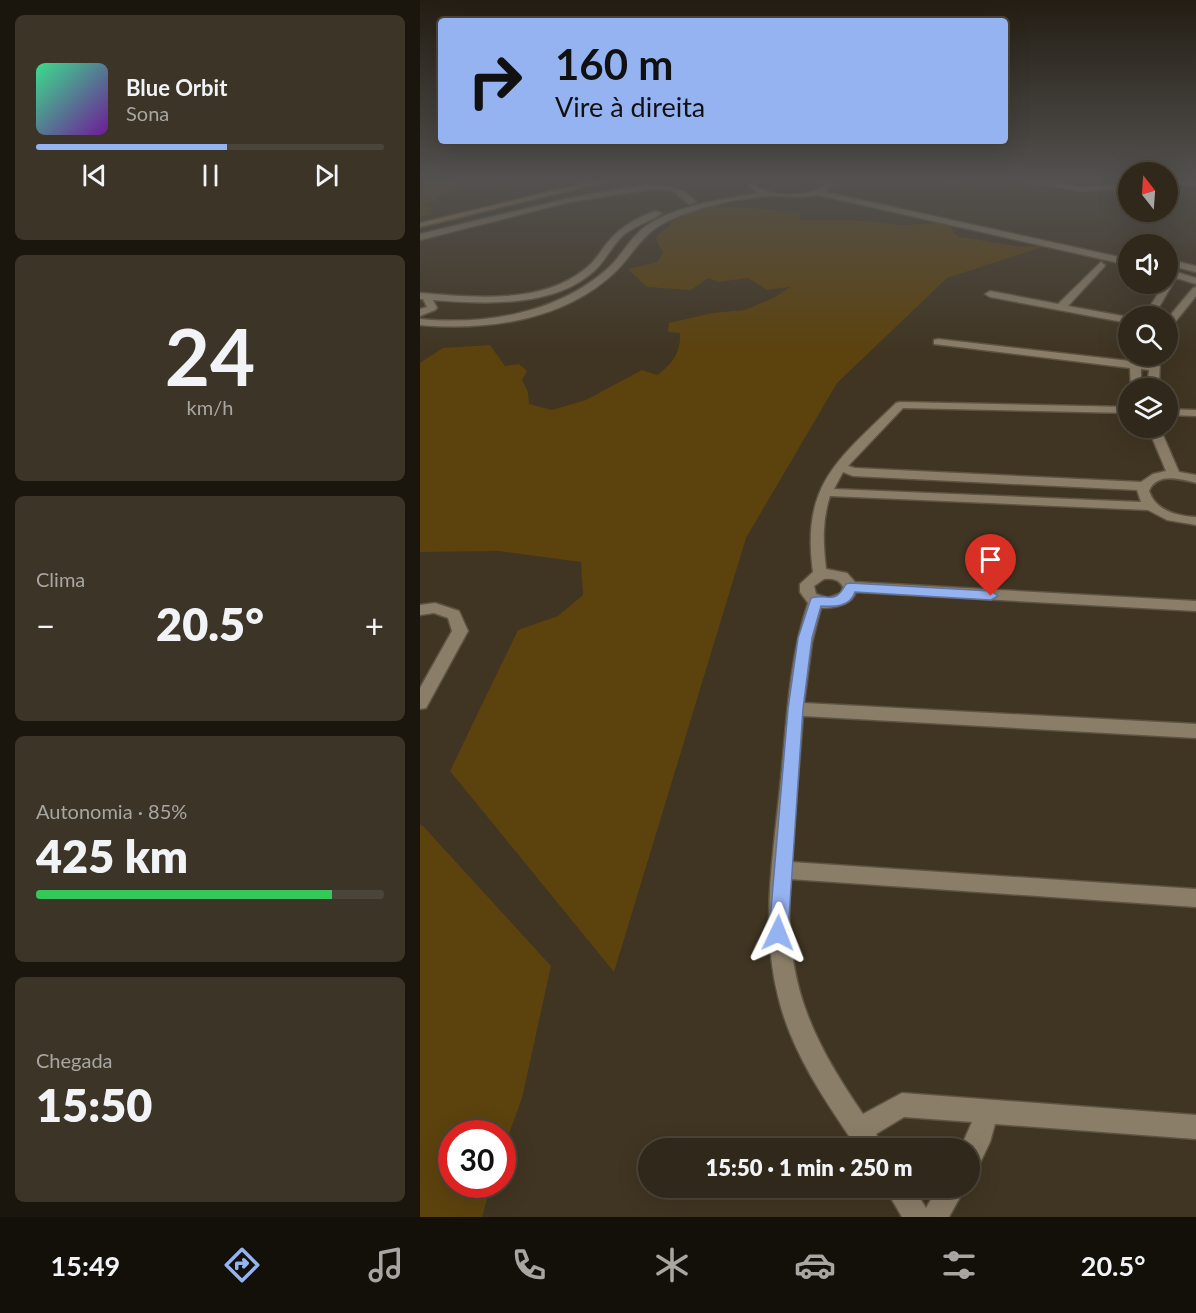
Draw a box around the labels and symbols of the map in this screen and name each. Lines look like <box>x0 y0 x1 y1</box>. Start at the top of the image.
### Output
north arrow <box>1118 162 1178 222</box>
pin <box>965 534 1016 596</box>
position arrow <box>746 901 810 965</box>
speed limit sign: 30 <box>438 1120 516 1198</box>

